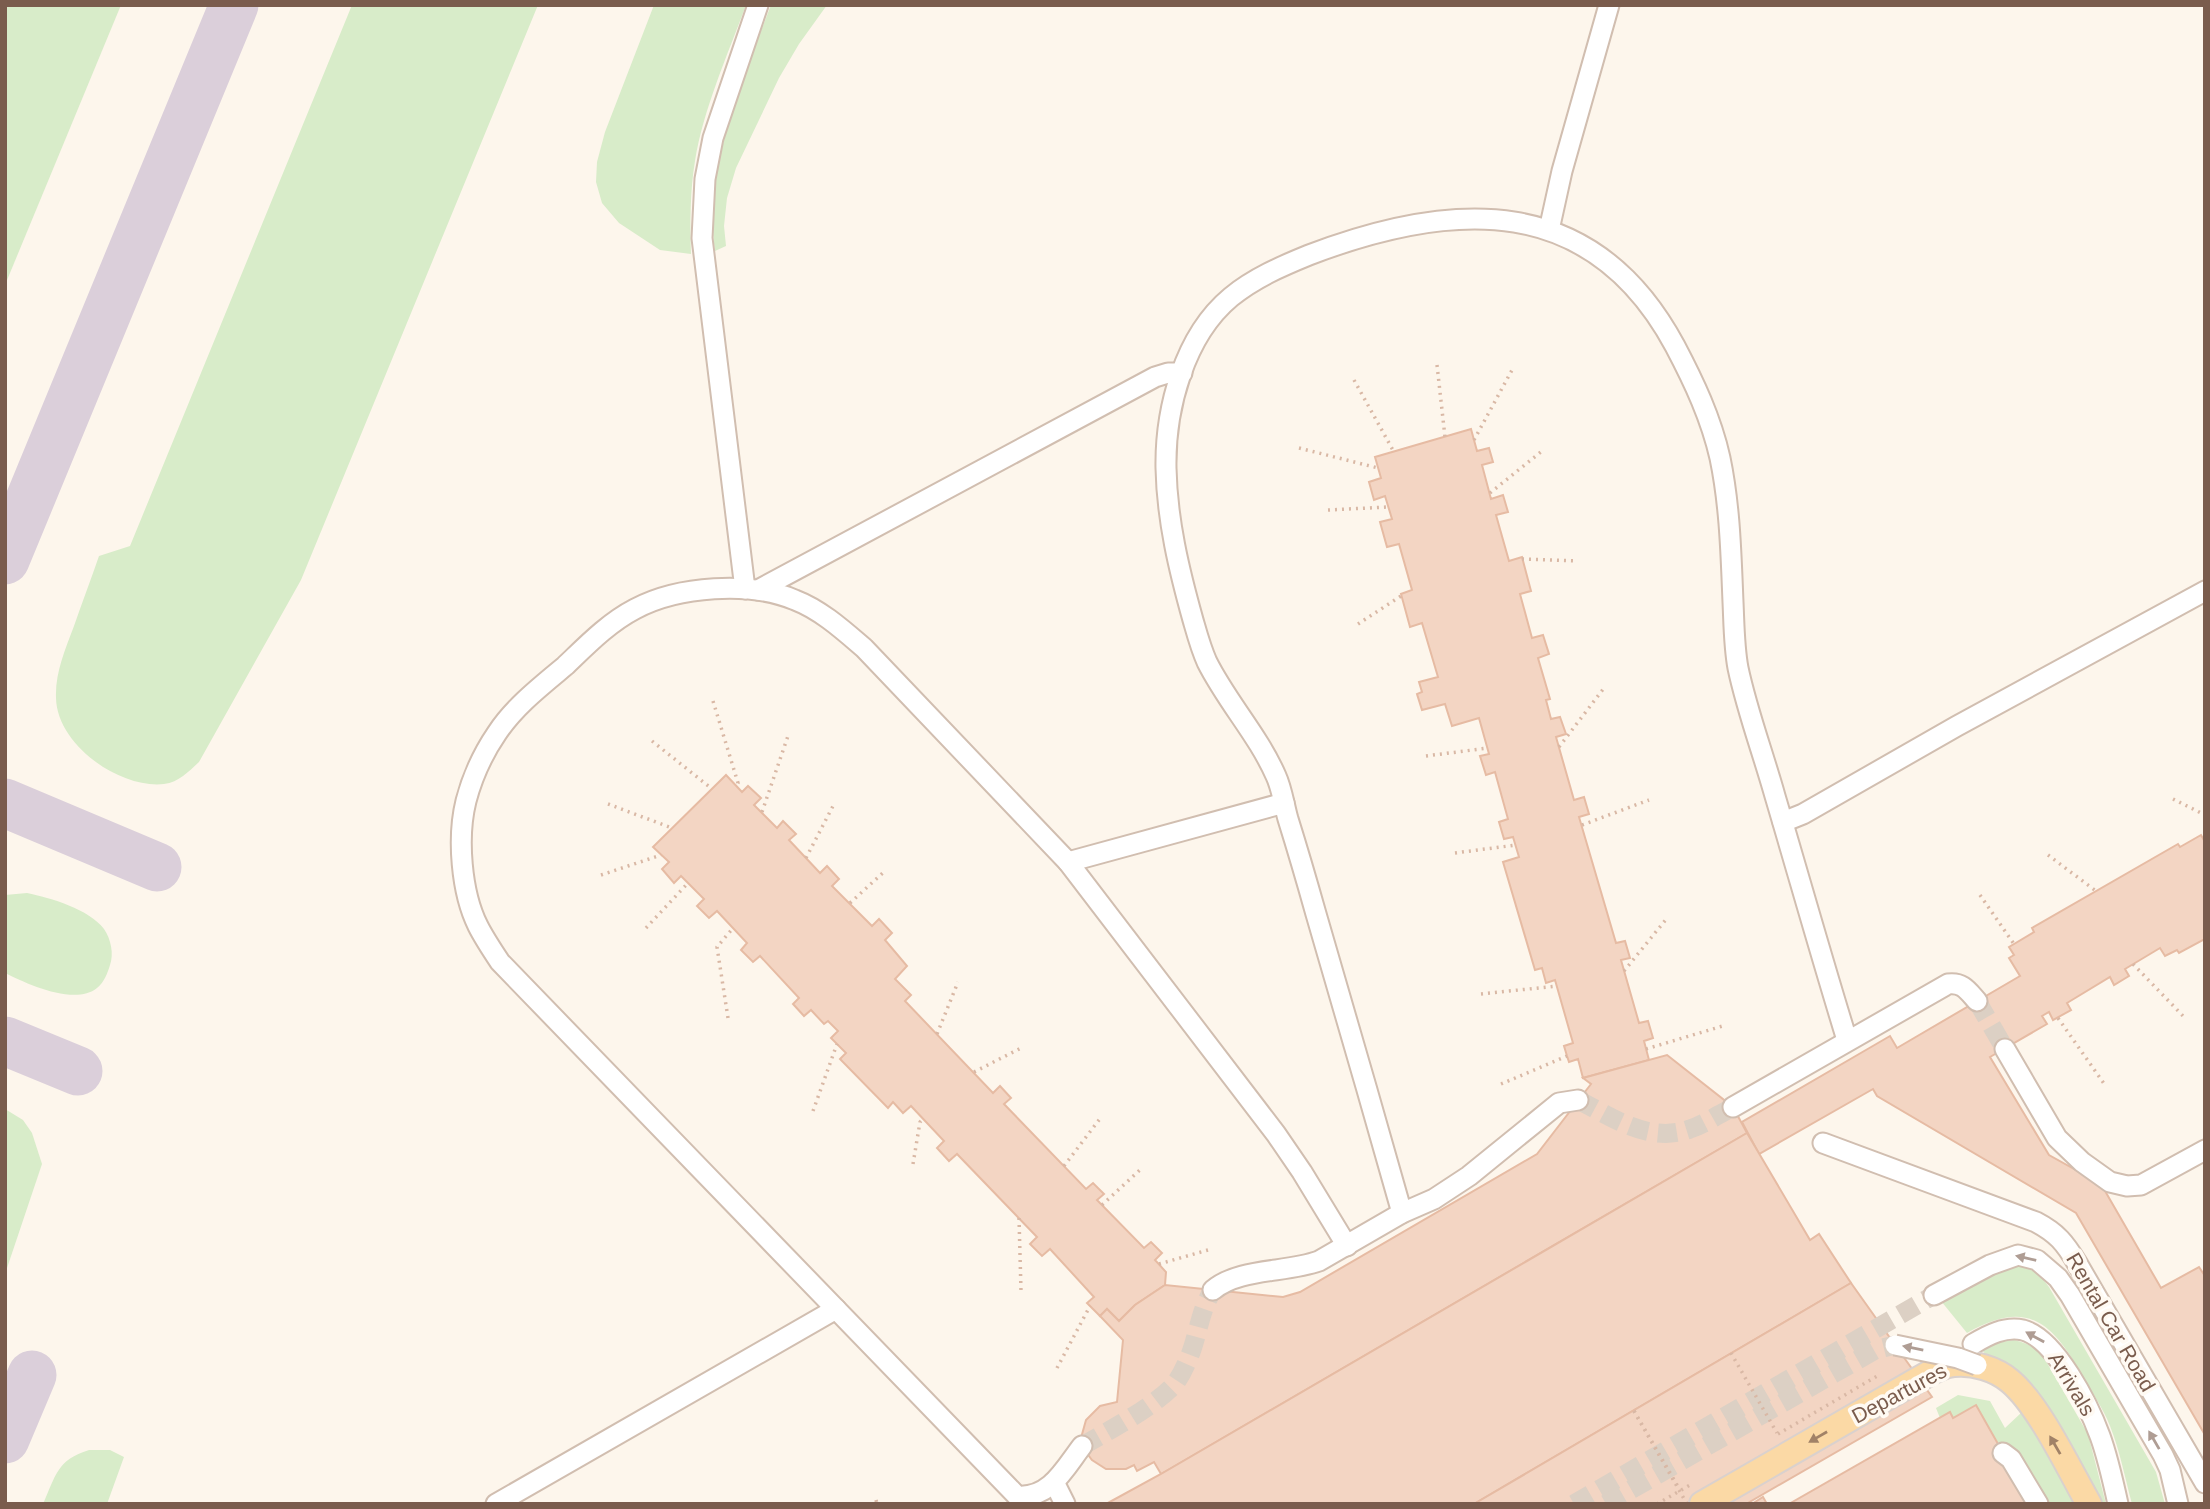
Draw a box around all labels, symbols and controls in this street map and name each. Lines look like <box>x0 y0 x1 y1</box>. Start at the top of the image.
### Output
street label: Rental Car Road <box>2062 1249 2160 1395</box>
one-way arrow <box>2015 1253 2037 1264</box>
one-way arrow <box>2026 1331 2045 1343</box>
one-way arrow <box>1902 1342 1924 1353</box>
street label: Arrivals <box>2044 1348 2100 1420</box>
street label: Departures <box>1848 1358 1950 1428</box>
one-way arrow <box>1808 1431 1827 1443</box>
one-way arrow <box>2148 1431 2160 1450</box>
one-way arrow <box>2049 1435 2061 1454</box>

